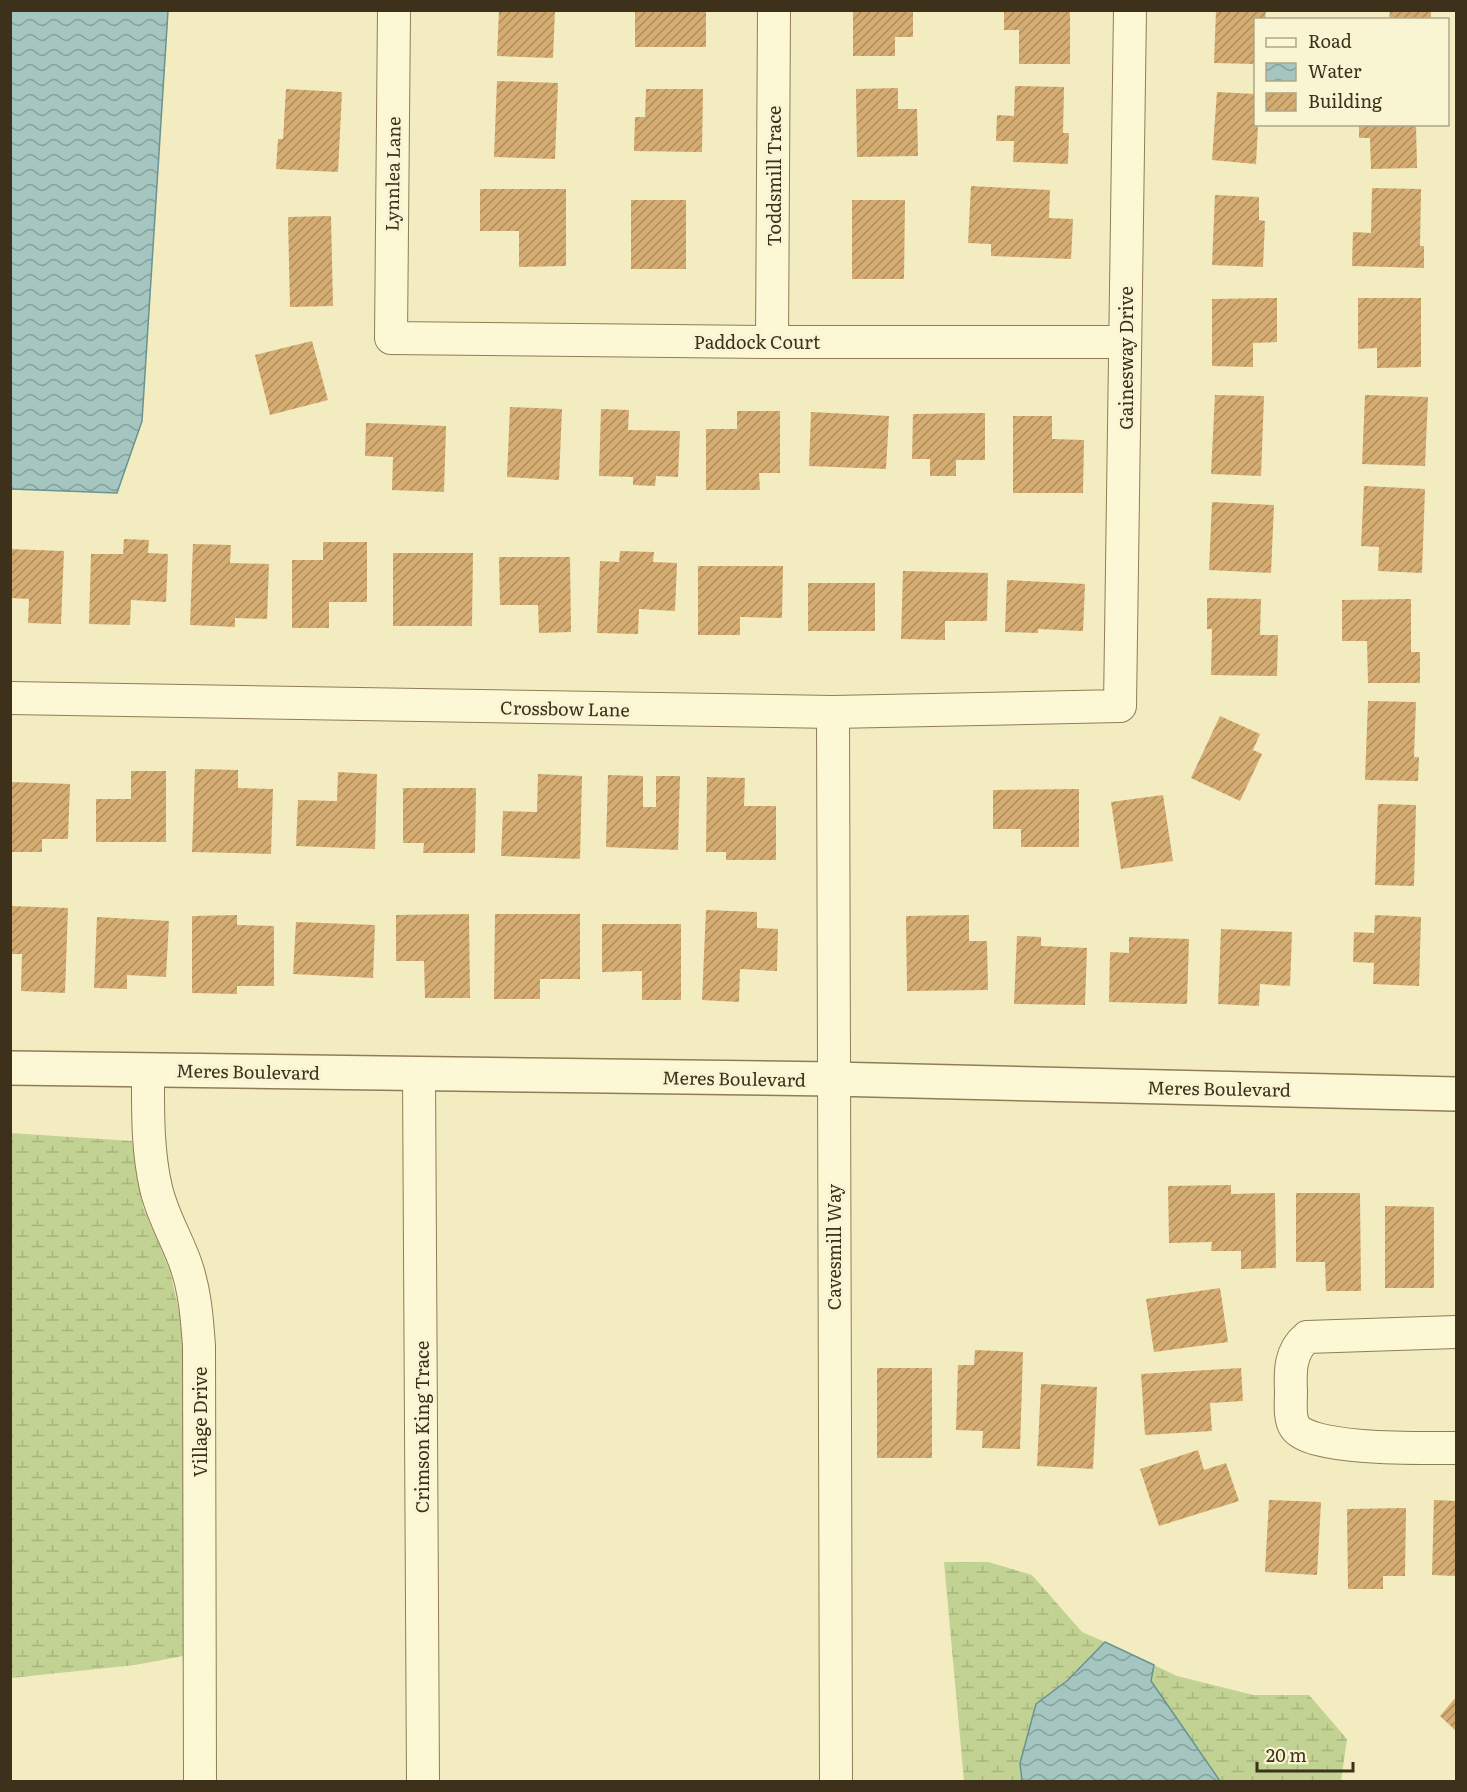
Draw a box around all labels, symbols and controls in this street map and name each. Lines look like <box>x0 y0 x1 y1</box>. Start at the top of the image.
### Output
legend <box>1254 18 1449 126</box>
text: Road <box>1308 27 1352 54</box>
text: Water <box>1308 57 1362 84</box>
text: Building <box>1308 87 1383 114</box>
street label: Toddsmill Trace <box>760 106 787 246</box>
street label: Lynnlea Lane <box>377 116 407 232</box>
street label: Gainesway Drive <box>1112 286 1139 430</box>
street label: Paddock Court <box>694 328 821 355</box>
street label: Crossbow Lane <box>500 693 630 723</box>
street label: Meres Boulevard <box>176 1056 320 1086</box>
street label: Meres Boulevard <box>662 1063 806 1093</box>
street label: Meres Boulevard <box>1147 1073 1291 1103</box>
street label: Cavesmill Way <box>820 1183 847 1310</box>
street label: Crimson King Trace <box>408 1341 435 1513</box>
street label: Village Drive <box>186 1367 213 1477</box>
scale bar <box>1257 1735 1353 1773</box>
text: 20 m <box>1266 1741 1307 1768</box>

